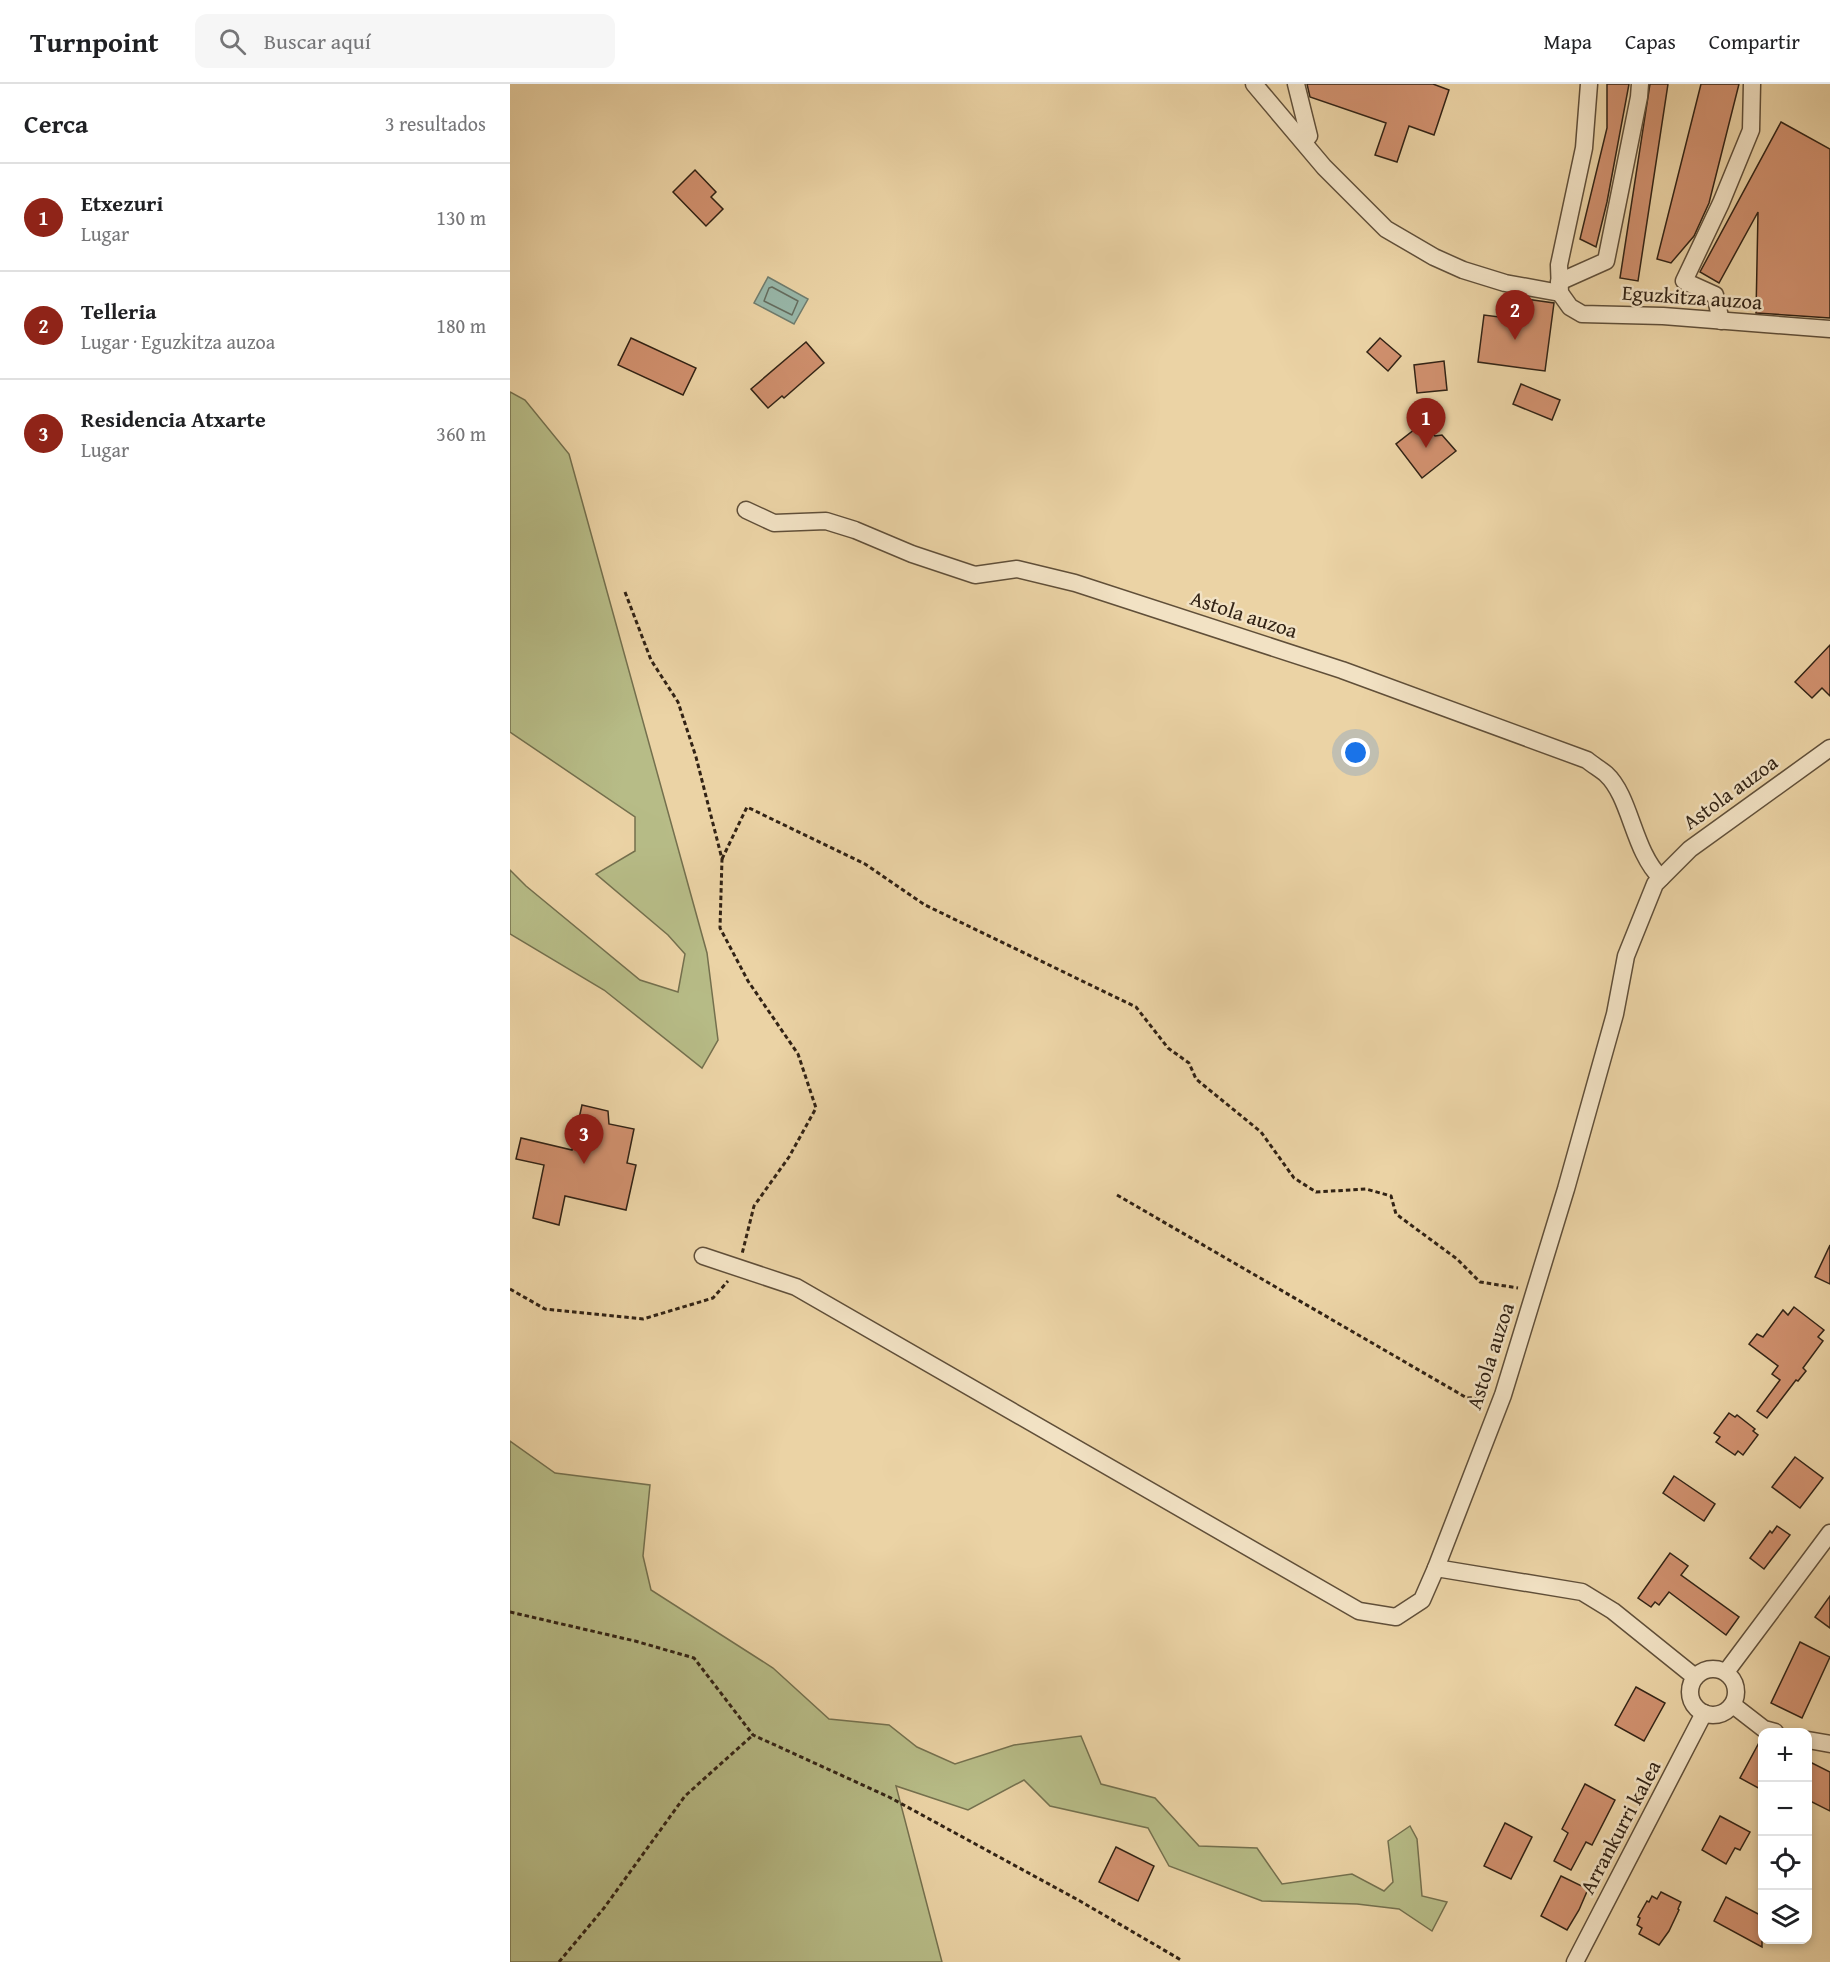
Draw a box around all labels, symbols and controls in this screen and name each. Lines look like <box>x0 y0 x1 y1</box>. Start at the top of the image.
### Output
search box <box>195 14 615 68</box>
text: Turnpoint <box>30 21 159 62</box>
icon: search <box>216 25 249 58</box>
text: Buscar aquí <box>264 25 371 57</box>
text: Mapa <box>1543 26 1592 57</box>
text: Capas <box>1625 26 1676 57</box>
text: Compartir <box>1709 26 1800 57</box>
text: Cerca <box>24 104 88 143</box>
text: 3 resultados <box>385 109 486 138</box>
text: Etxezuri <box>81 187 163 219</box>
text: 1 <box>38 203 49 232</box>
text: 130 m <box>436 203 486 232</box>
text: Lugar <box>81 219 129 248</box>
street label: Eguzkitza auzoa <box>1621 277 1763 317</box>
pin: 2 <box>1496 290 1534 340</box>
text: Telleria <box>81 295 157 327</box>
text: 2 <box>38 311 49 340</box>
text: 180 m <box>436 311 486 340</box>
text: Lugar · Eguzkitza auzoa <box>81 327 275 356</box>
pin: 1 <box>1406 398 1446 448</box>
text: Residencia Atxarte <box>81 403 266 435</box>
text: 3 <box>38 419 49 448</box>
text: 360 m <box>436 419 486 448</box>
text: Lugar <box>81 435 129 464</box>
street label: Astola auzoa <box>1187 582 1302 646</box>
your location <box>1341 738 1370 767</box>
street label: Astola auzoa <box>1676 747 1784 837</box>
pin: 3 <box>564 1114 604 1164</box>
street label: Astola auzoa <box>1458 1298 1522 1413</box>
map controls <box>1758 1728 1812 1944</box>
button: + <box>1758 1728 1812 1782</box>
street label: Arrankurri kalea <box>1572 1754 1668 1899</box>
button: − <box>1758 1782 1812 1836</box>
button: locate <box>1758 1836 1812 1890</box>
button: layers <box>1758 1890 1812 1944</box>

